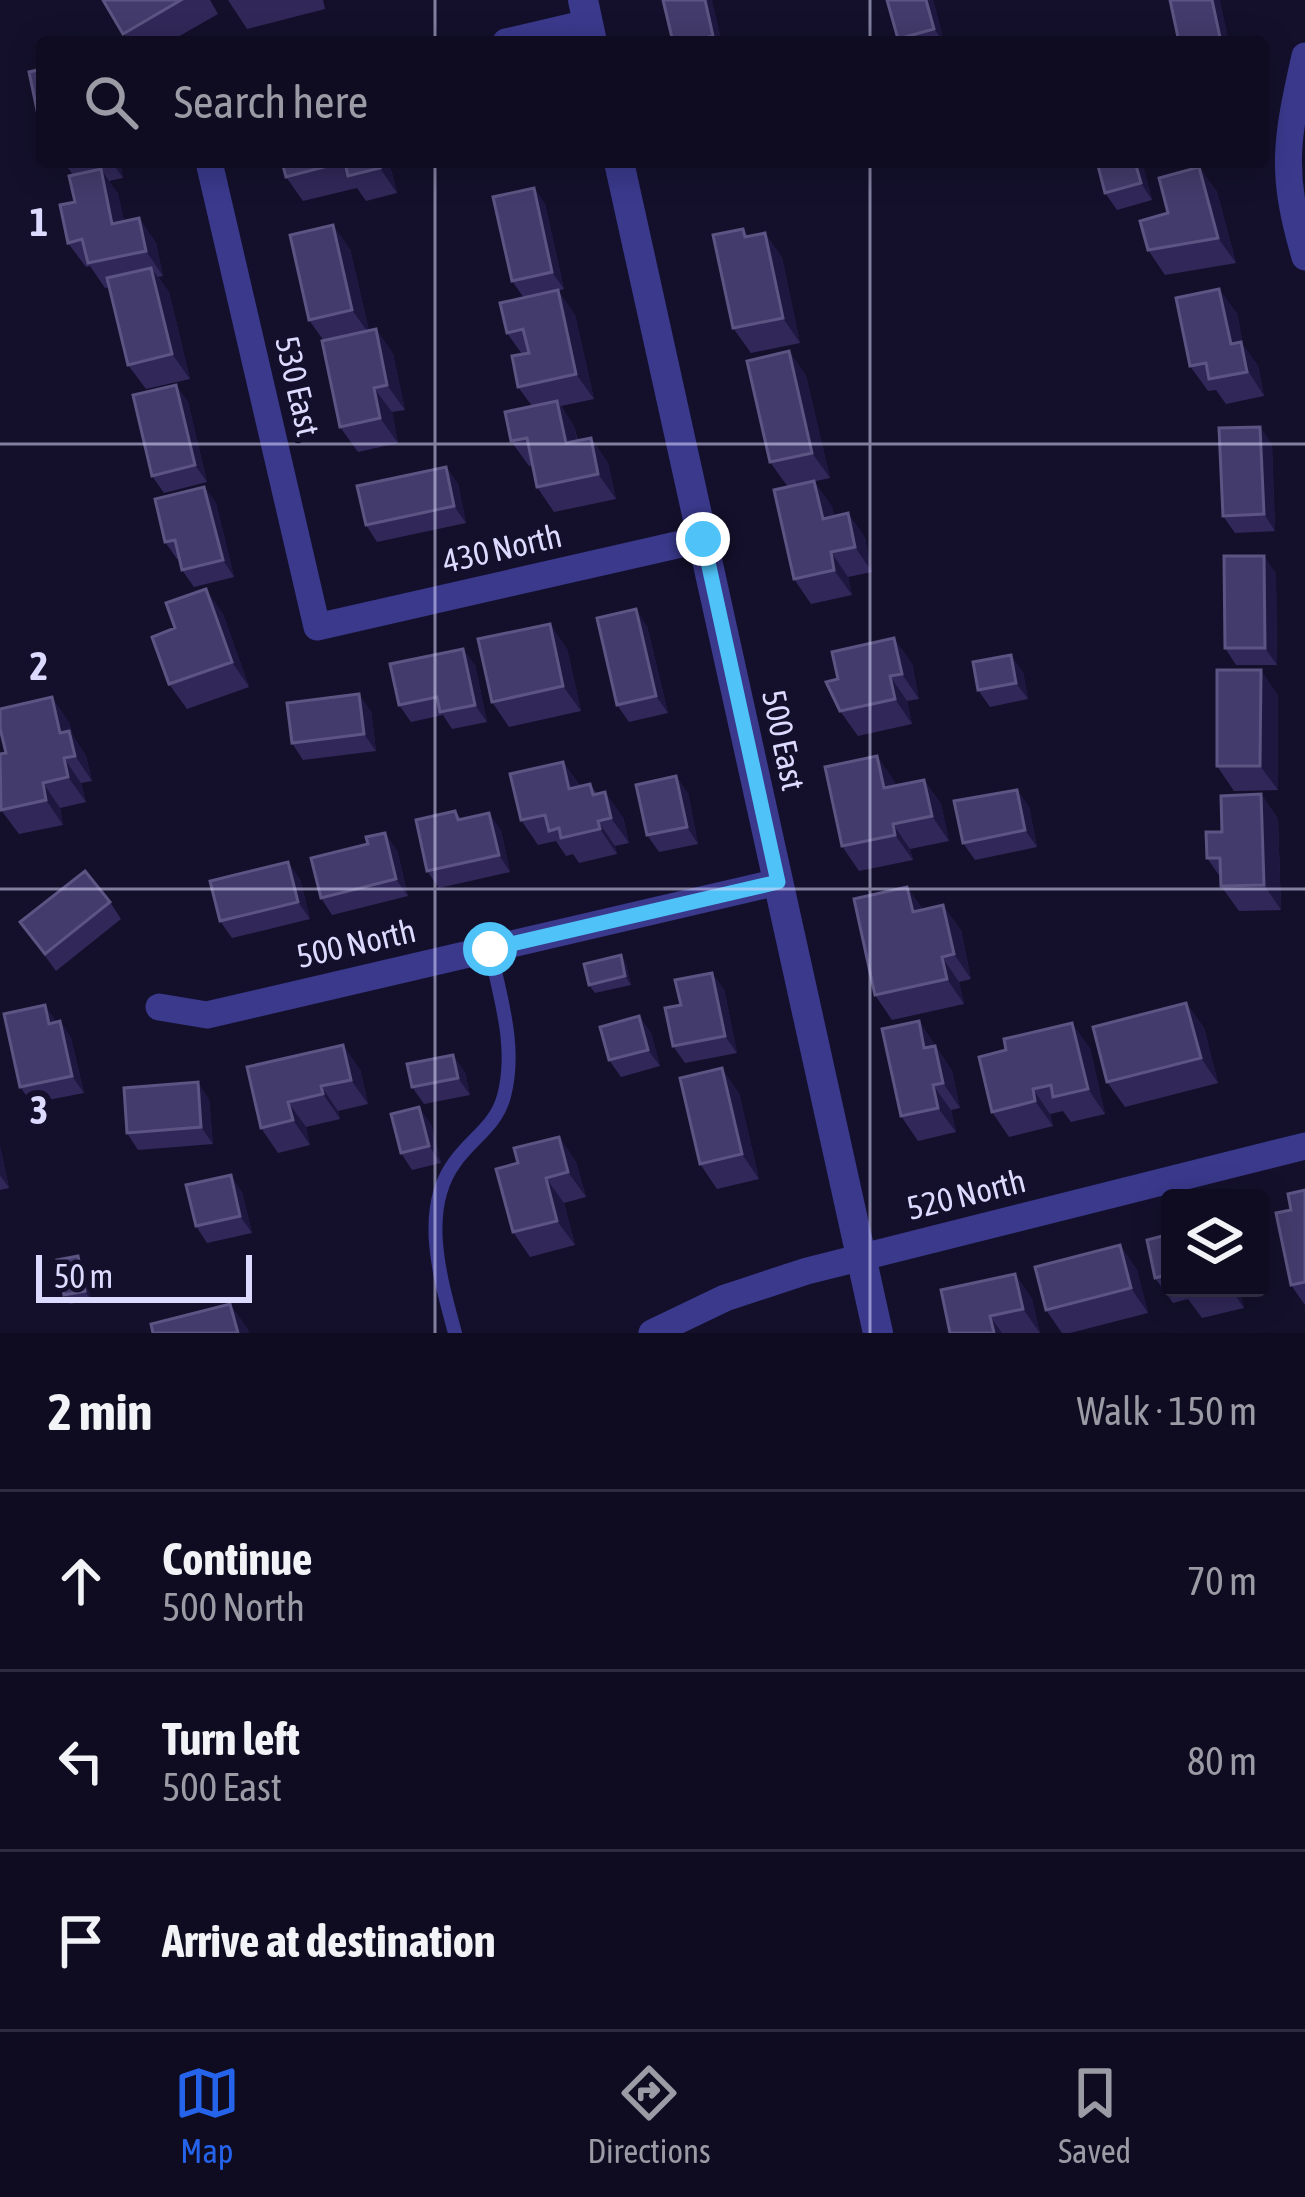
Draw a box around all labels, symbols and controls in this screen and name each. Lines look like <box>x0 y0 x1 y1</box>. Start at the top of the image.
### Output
search box <box>36 36 1269 168</box>
icon: search <box>78 69 144 135</box>
text: Search here <box>174 76 368 128</box>
text: 1 <box>30 200 48 244</box>
street label: 530 East <box>268 332 328 440</box>
route end <box>676 512 730 566</box>
street label: 430 North <box>439 516 565 580</box>
text: 2 <box>30 644 48 688</box>
street label: 500 East <box>755 686 813 794</box>
street label: 500 North <box>293 911 419 975</box>
route start <box>463 922 517 976</box>
text: 3 <box>30 1088 48 1132</box>
street label: 520 North <box>903 1161 1029 1227</box>
map controls <box>1161 1189 1269 1297</box>
button: layers <box>1161 1189 1269 1297</box>
scale bar <box>36 1249 252 1302</box>
text: 50 m <box>54 1257 113 1295</box>
text: 2 min <box>48 1382 152 1441</box>
text: Walk · 150 m <box>1077 1389 1257 1433</box>
text: Continue <box>162 1533 313 1585</box>
icon: ahead <box>48 1548 114 1614</box>
text: 70 m <box>1187 1559 1257 1603</box>
text: 500 North <box>162 1585 305 1629</box>
text: Turn left <box>162 1713 300 1765</box>
icon: left <box>48 1728 114 1794</box>
text: 80 m <box>1187 1739 1257 1783</box>
text: 500 East <box>162 1765 282 1809</box>
icon: arrive <box>48 1908 114 1974</box>
text: Arrive at destination <box>162 1915 496 1967</box>
tab: Map <box>174 2060 240 2170</box>
tab: Directions <box>587 2060 711 2170</box>
tab: Saved <box>1058 2060 1131 2170</box>

